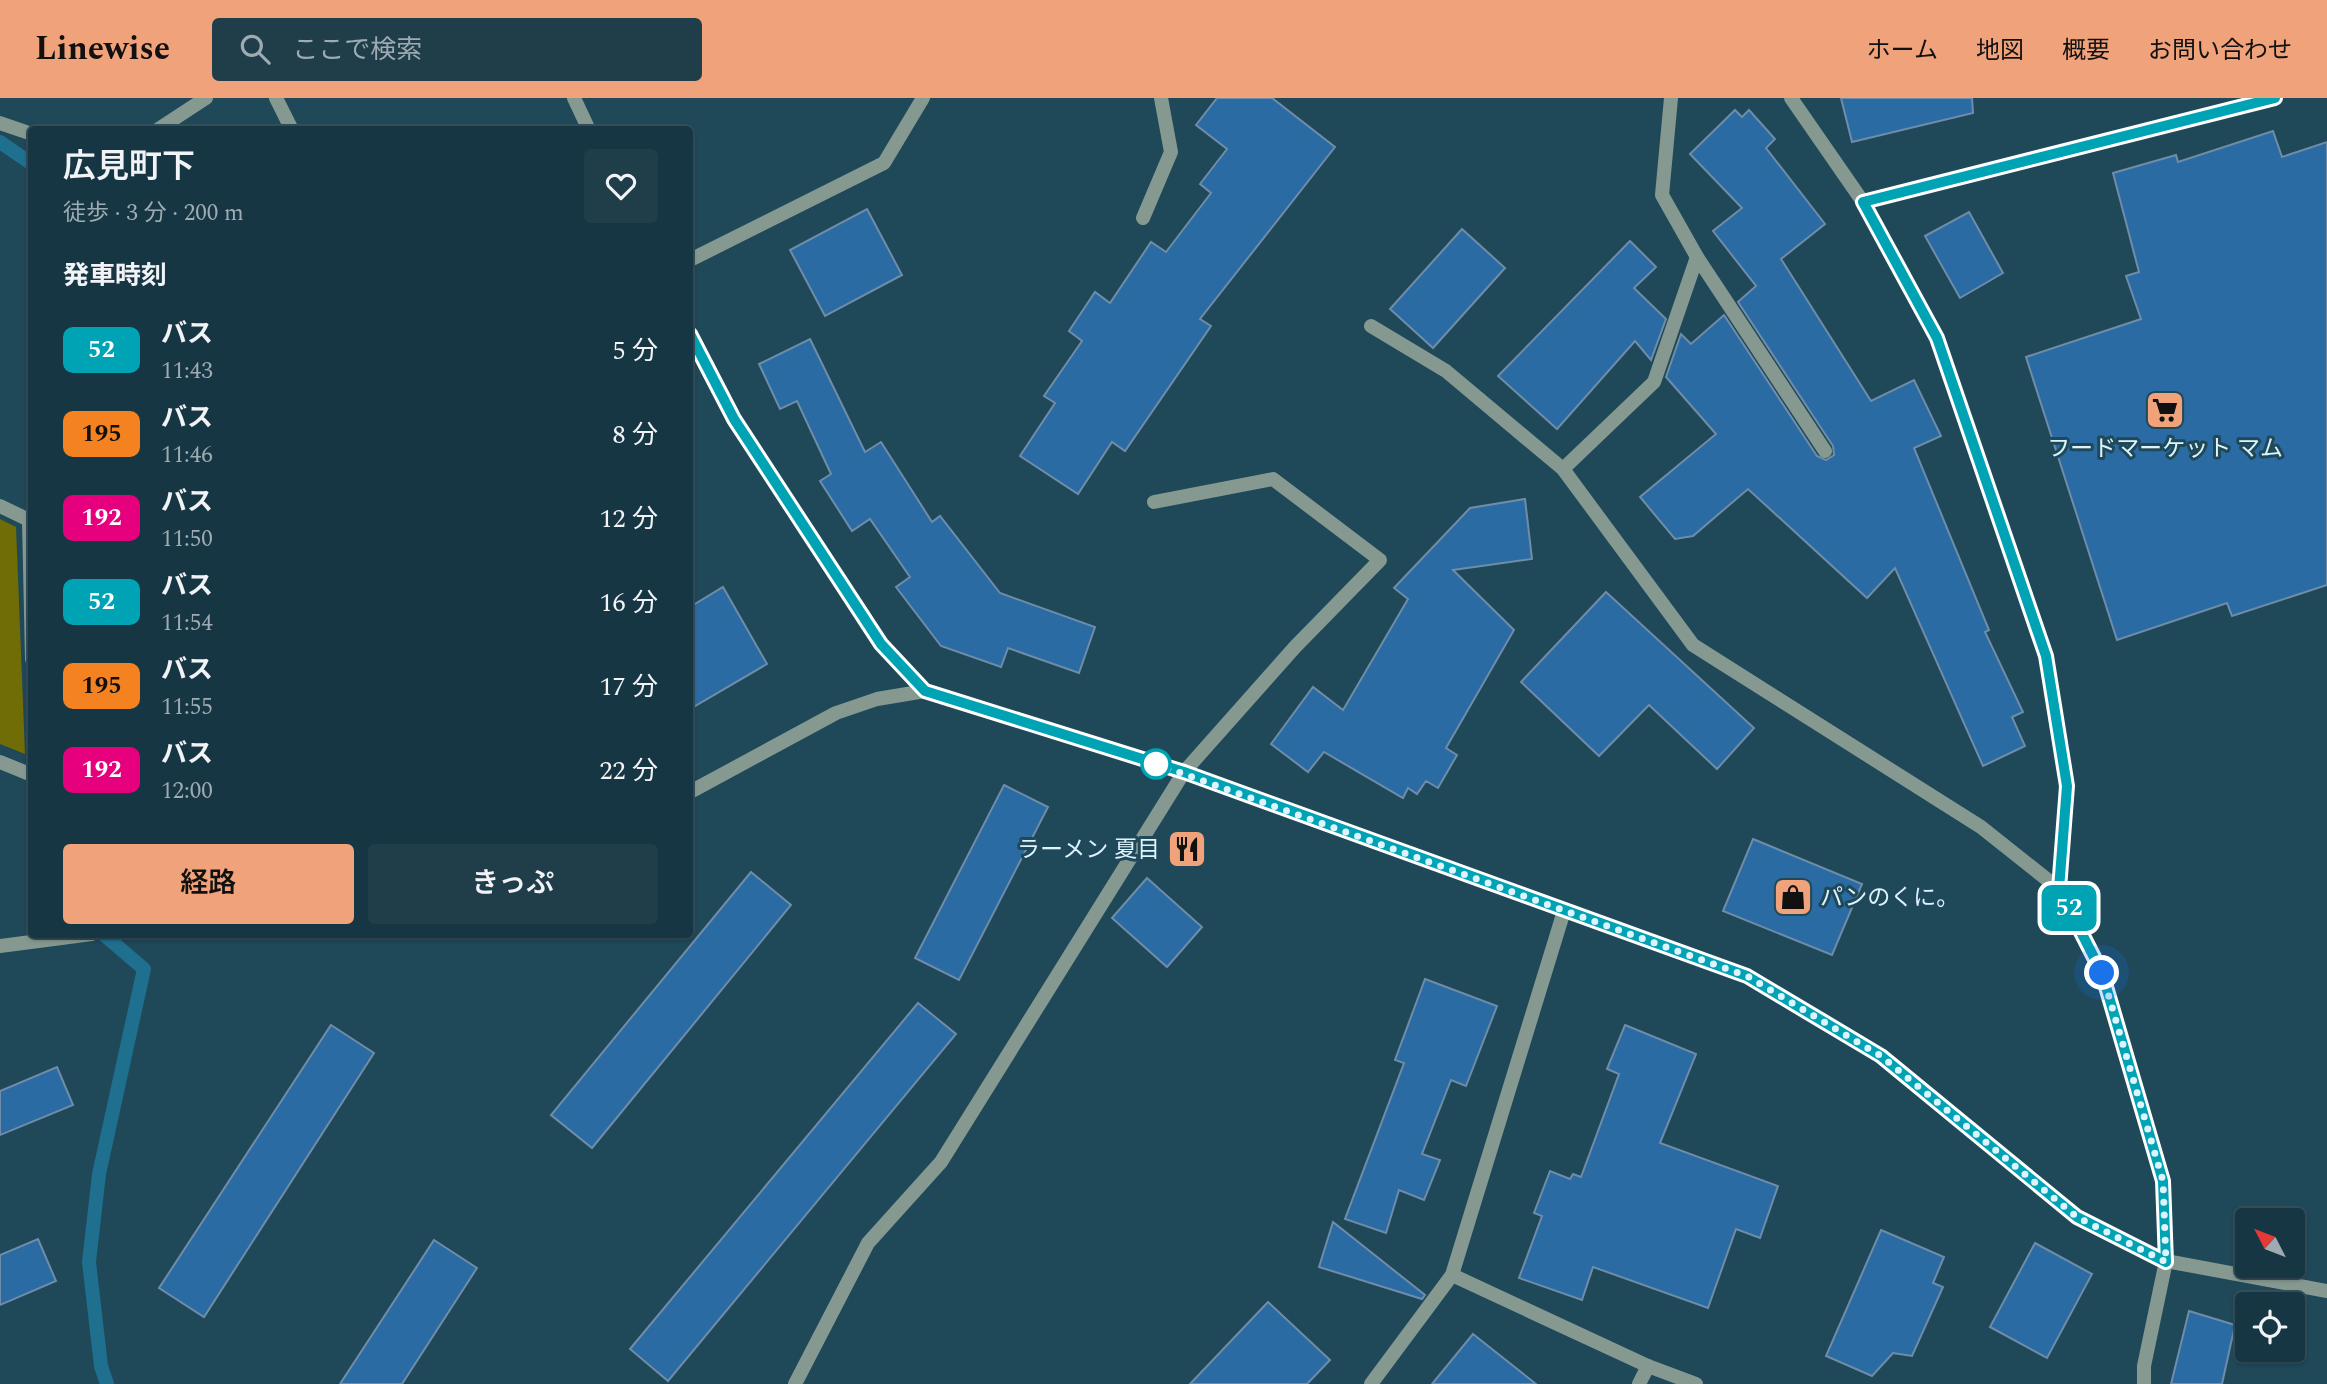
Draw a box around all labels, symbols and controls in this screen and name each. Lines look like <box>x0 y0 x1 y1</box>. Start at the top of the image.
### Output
search box <box>212 18 702 81</box>
text: Linewise <box>35 24 170 74</box>
icon: search <box>236 30 274 68</box>
text: ここで検索 <box>292 30 422 70</box>
text: ホーム <box>1867 33 1938 69</box>
text: 地図 <box>1976 33 2024 69</box>
text: 概要 <box>2062 33 2110 69</box>
text: お問い合わせ <box>2148 33 2292 69</box>
text: 広見町下 <box>63 142 195 192</box>
button: heart <box>584 149 658 223</box>
text: 徒歩 · 3 分 · 200 m <box>63 196 244 231</box>
text: 発車時刻 <box>63 256 167 296</box>
text: バス <box>161 314 213 354</box>
text: 5 分 <box>612 331 658 371</box>
text: 52 <box>88 332 115 368</box>
text: 11:43 <box>161 354 213 389</box>
supermarket icon: フードマーケット マム <box>2144 389 2186 431</box>
text: バス <box>161 398 213 438</box>
text: 8 分 <box>612 415 658 455</box>
text: 195 <box>81 416 122 452</box>
place label: フードマーケット マム <box>2047 432 2283 467</box>
text: 11:46 <box>161 438 213 473</box>
text: バス <box>161 482 213 522</box>
text: 12 分 <box>599 499 658 539</box>
text: 192 <box>81 500 122 536</box>
text: 11:50 <box>161 522 213 557</box>
text: バス <box>161 566 213 606</box>
text: 16 分 <box>599 583 658 623</box>
text: 52 <box>88 584 115 620</box>
text: 11:54 <box>161 606 213 641</box>
text: バス <box>161 650 213 690</box>
text: 17 分 <box>599 667 658 707</box>
text: 195 <box>81 668 122 704</box>
text: 11:55 <box>161 690 213 725</box>
text: バス <box>161 734 213 774</box>
unlabelled marker <box>1141 749 1171 779</box>
text: 22 分 <box>599 751 658 791</box>
text: 192 <box>81 752 122 788</box>
text: 12:00 <box>161 774 213 809</box>
restaurant icon: ラーメン 夏目 <box>1166 828 1208 870</box>
place label: ラーメン 夏目 <box>1017 833 1160 868</box>
button: 経路 <box>63 844 354 924</box>
button: きっぷ <box>368 844 658 924</box>
shop icon: パンのくに。 <box>1772 876 1814 918</box>
place label: パンのくに。 <box>1820 881 1959 916</box>
line badge: 52 <box>2038 885 2100 931</box>
text: 52 <box>2056 890 2082 926</box>
your location <box>2084 955 2119 990</box>
north arrow <box>2235 1208 2305 1278</box>
map controls <box>2235 1208 2305 1362</box>
button: locate <box>2235 1292 2305 1362</box>

